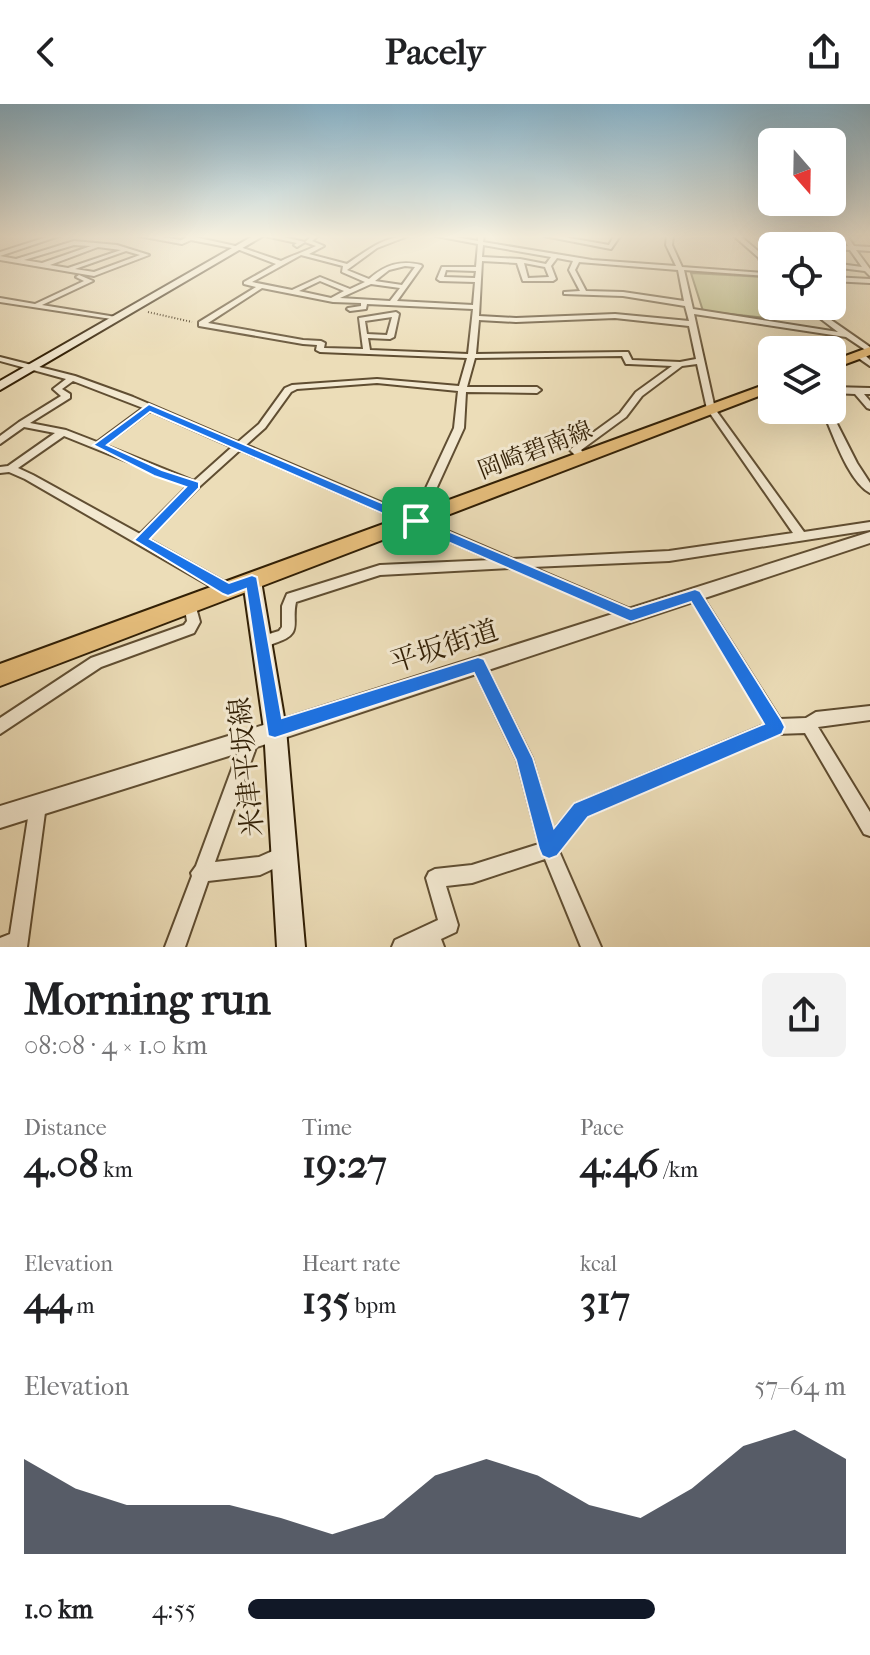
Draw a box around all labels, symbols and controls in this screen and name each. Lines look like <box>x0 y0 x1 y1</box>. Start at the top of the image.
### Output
icon: back <box>24 30 68 74</box>
icon: share <box>802 30 846 74</box>
text: Pacely <box>385 31 485 73</box>
north arrow <box>758 128 846 216</box>
map controls <box>758 128 846 424</box>
button: locate <box>758 232 846 320</box>
button: layers <box>758 336 846 424</box>
street label: 岡崎碧南線 <box>474 415 596 485</box>
pin <box>382 487 450 555</box>
icon: arrive <box>394 499 438 543</box>
street label: 平坂街道 <box>386 613 502 679</box>
street label: 米津平坂線 <box>222 696 270 838</box>
button: share <box>762 973 846 1057</box>
text: Morning run <box>24 974 271 1025</box>
text: 08:08 · 4 × 1.0 km <box>24 1030 207 1061</box>
text: Distance <box>24 1115 107 1141</box>
text: Time <box>302 1115 352 1141</box>
text: Pace <box>580 1115 624 1141</box>
text: 4.08 <box>24 1141 99 1187</box>
text: 19:27 <box>302 1141 387 1187</box>
text: 4:46 <box>580 1141 659 1187</box>
text: km <box>99 1157 133 1183</box>
text: /km <box>659 1157 698 1183</box>
text: Elevation <box>24 1251 113 1277</box>
text: Heart rate <box>302 1251 401 1277</box>
text: kcal <box>580 1251 617 1277</box>
text: 44 <box>24 1277 71 1323</box>
text: 135 <box>302 1277 350 1323</box>
text: 317 <box>580 1277 630 1323</box>
text: m <box>71 1293 94 1319</box>
text: bpm <box>350 1293 396 1319</box>
text: Elevation <box>24 1371 129 1402</box>
text: 57–64 m <box>754 1371 846 1402</box>
text: 1.0 km <box>24 1594 93 1625</box>
text: 4:55 <box>152 1594 196 1625</box>

